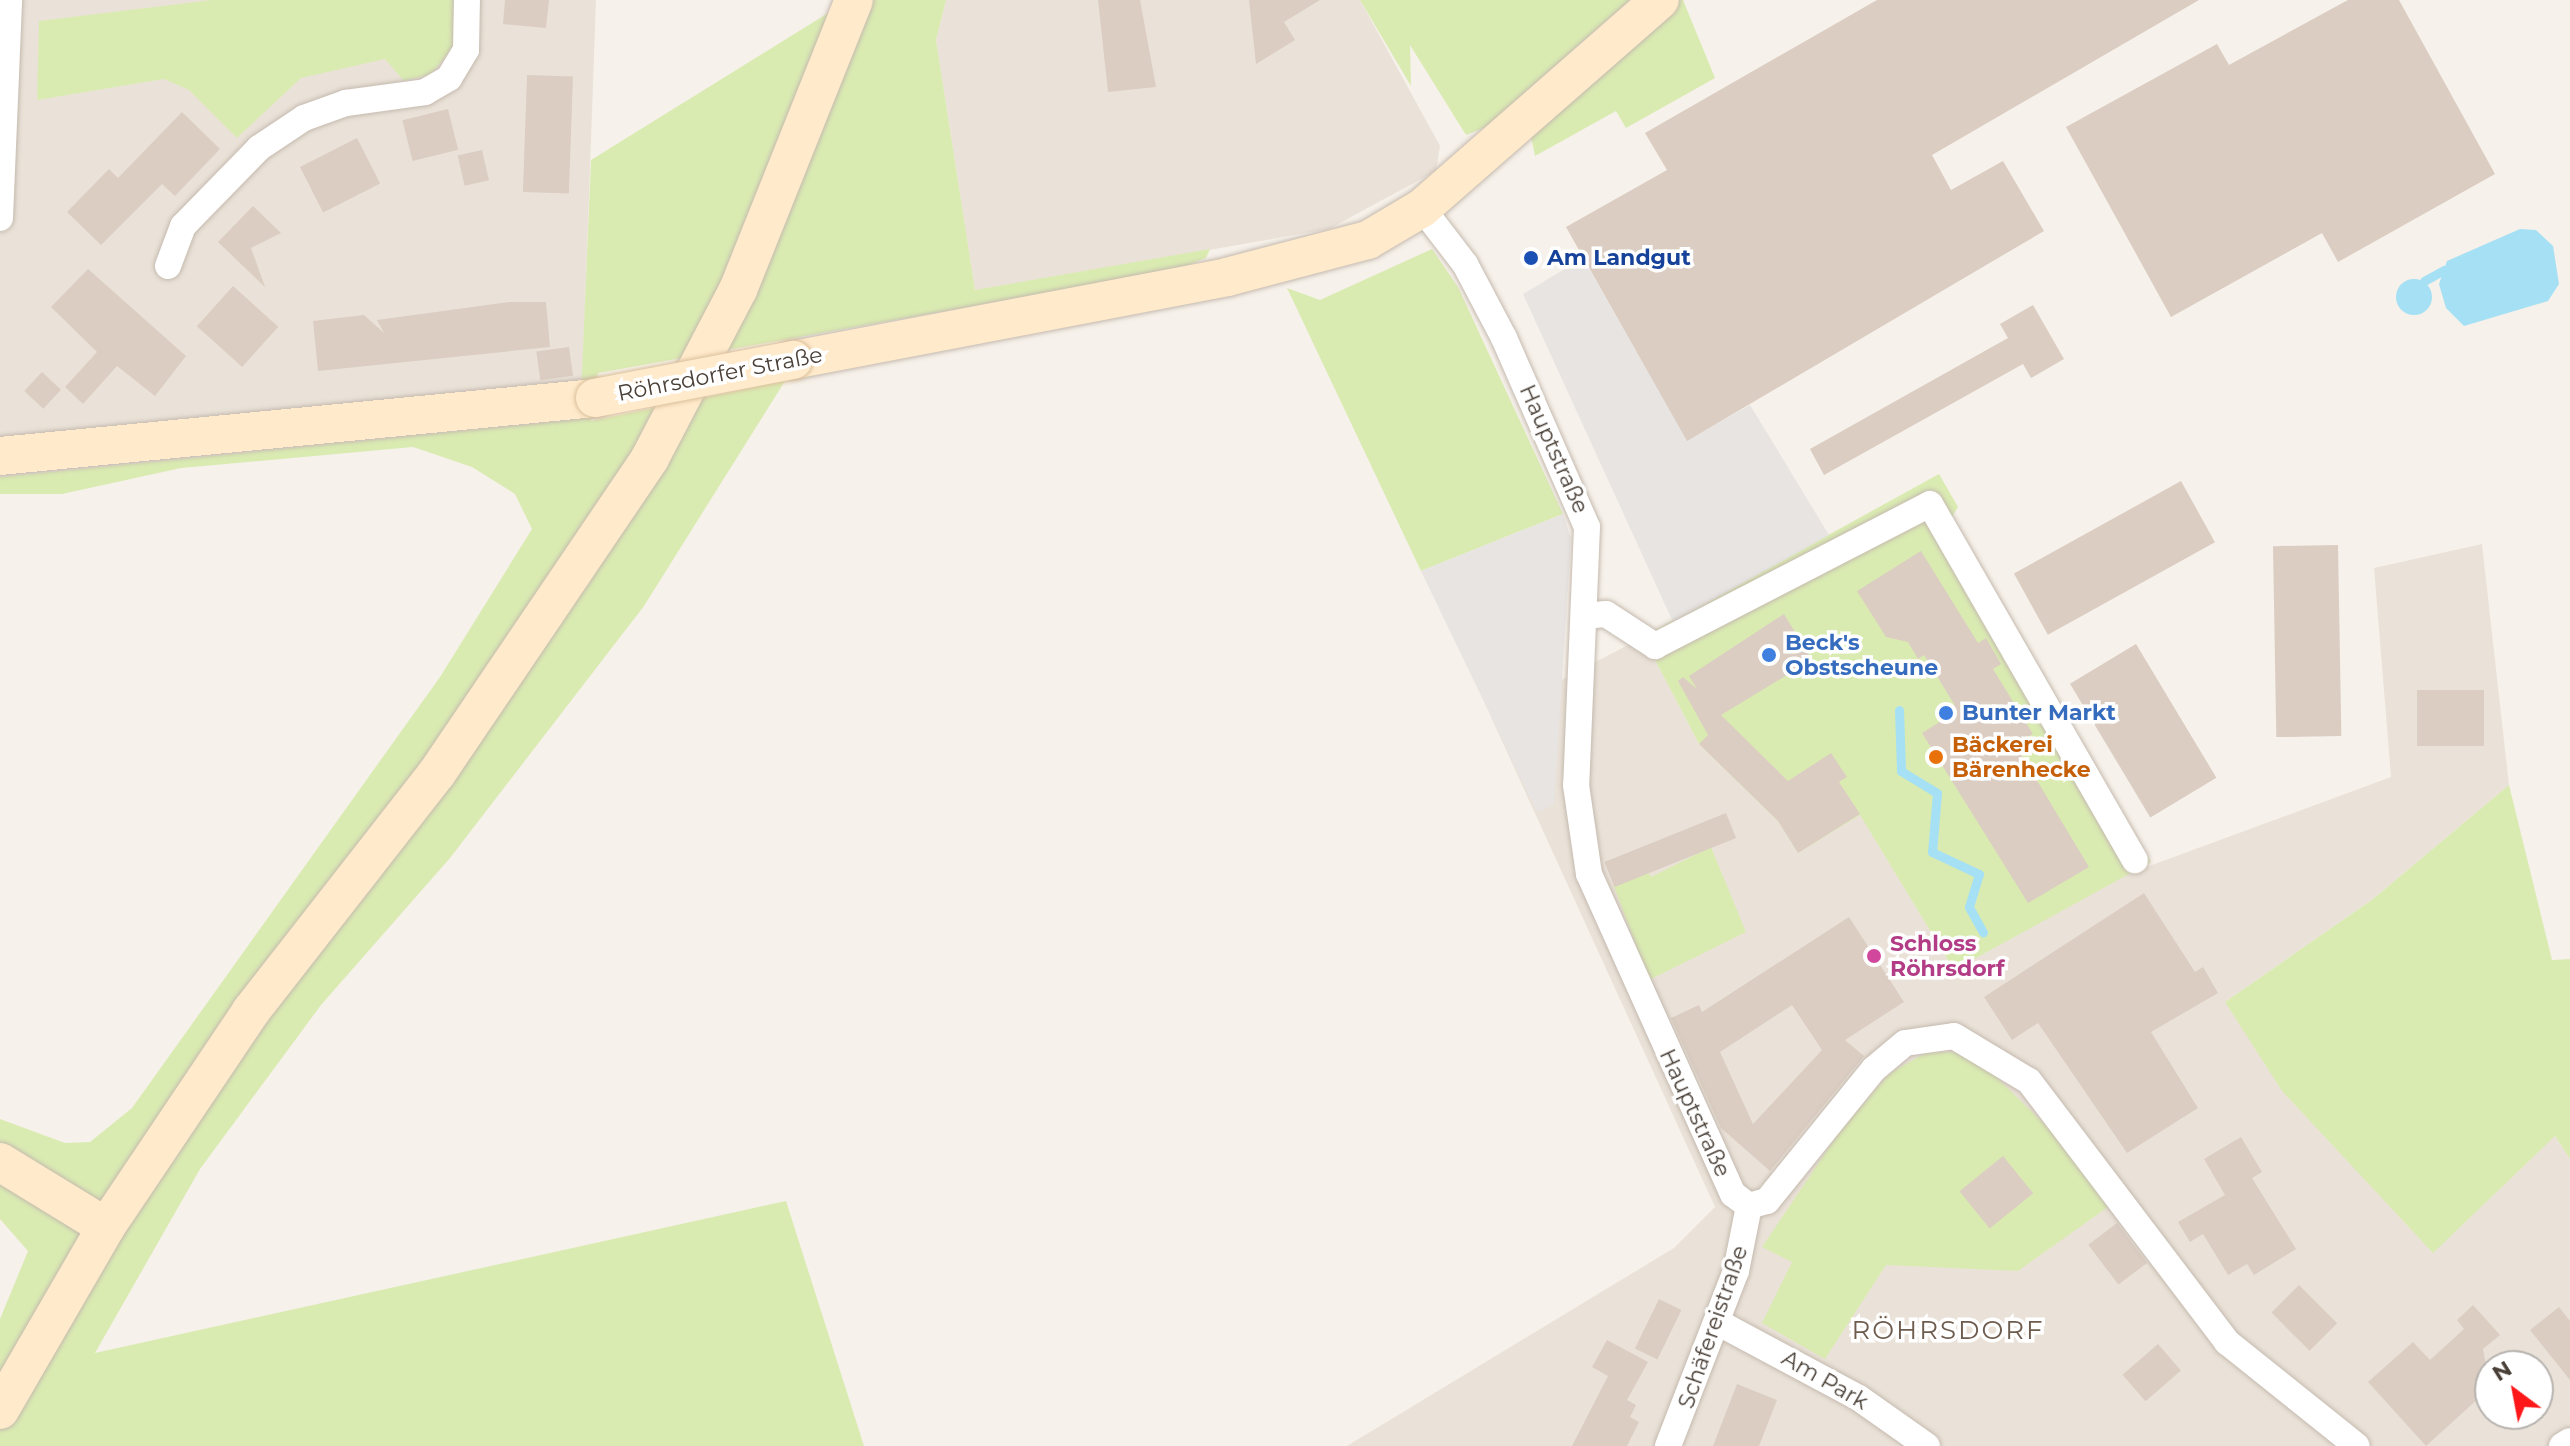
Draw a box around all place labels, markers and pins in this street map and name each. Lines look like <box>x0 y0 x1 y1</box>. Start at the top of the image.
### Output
place label: Am Landgut <box>1547 245 1691 271</box>
marker: Am Landgut <box>1522 249 1540 267</box>
place label: Beck's Obstscheune <box>1785 629 1938 680</box>
marker: Beck's Obstscheune <box>1760 646 1778 664</box>
place label: Bunter Markt <box>1962 700 2116 726</box>
marker: Bunter Markt <box>1937 704 1955 722</box>
place label: Bäckerei Bärenhecke <box>1952 731 2091 782</box>
marker: Bäckerei Bärenhecke <box>1927 748 1945 766</box>
place label: Schloss Röhrsdorf <box>1890 930 2005 982</box>
marker: Schloss Röhrsdorf <box>1865 947 1883 965</box>

